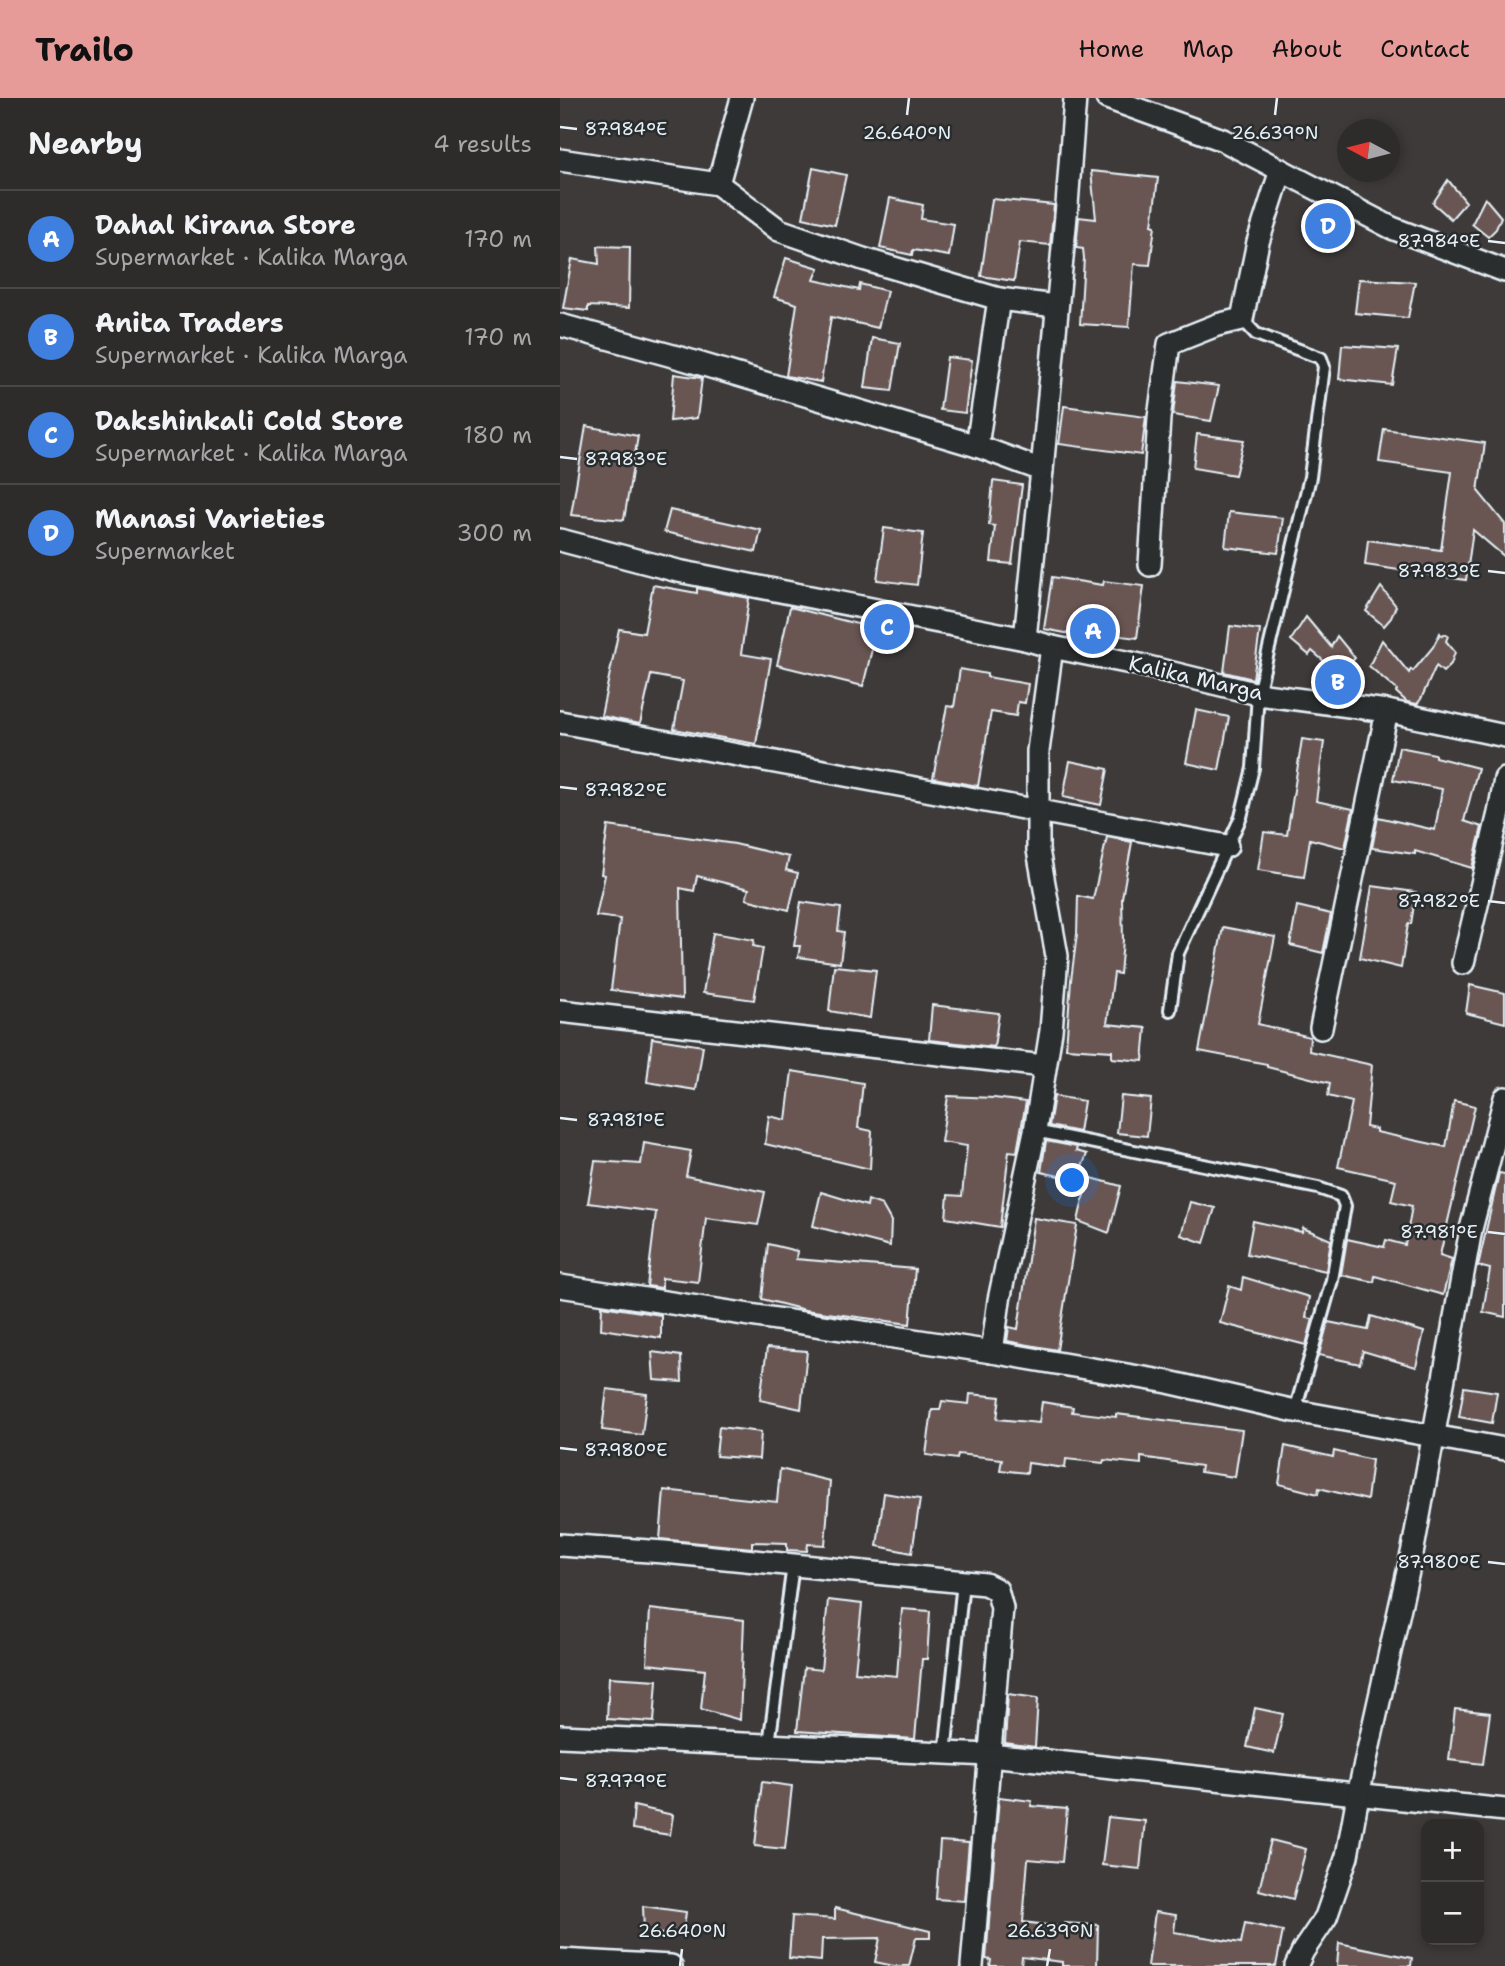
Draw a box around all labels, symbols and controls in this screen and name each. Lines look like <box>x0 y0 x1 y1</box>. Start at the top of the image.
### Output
text: Trailo <box>35 27 134 72</box>
text: Home <box>1078 33 1144 65</box>
text: Map <box>1182 33 1234 65</box>
text: About <box>1272 33 1342 65</box>
text: Contact <box>1380 33 1470 65</box>
text: 87.984°E <box>585 117 667 141</box>
north arrow <box>1337 119 1400 182</box>
text: 26.640°N <box>863 121 951 145</box>
text: 26.639°N <box>1232 121 1318 145</box>
text: Nearby <box>28 123 143 164</box>
text: 4 results <box>433 129 532 159</box>
pin: D <box>1305 200 1351 252</box>
text: Dahal Kirana Store <box>95 207 356 242</box>
text: A <box>42 224 60 254</box>
text: 170 m <box>464 224 532 254</box>
text: 87.984°E <box>1398 229 1480 253</box>
text: Supermarket · Kalika Marga <box>95 242 408 272</box>
text: Anita Traders <box>95 305 284 340</box>
text: B <box>44 322 58 352</box>
text: 170 m <box>464 322 532 352</box>
text: Supermarket · Kalika Marga <box>95 340 408 370</box>
text: Dakshinkali Cold Store <box>95 403 404 438</box>
text: C <box>44 420 58 450</box>
text: 180 m <box>463 420 532 450</box>
text: Supermarket · Kalika Marga <box>95 438 408 468</box>
text: 87.983°E <box>585 447 667 471</box>
text: Manasi Varieties <box>95 501 325 536</box>
text: D <box>43 518 59 548</box>
text: 300 m <box>457 518 532 548</box>
text: Supermarket <box>95 536 235 566</box>
text: 87.983°E <box>1398 559 1480 583</box>
pin: C <box>864 601 910 653</box>
pin: A <box>1070 605 1116 657</box>
street label: Kalika Marga <box>1126 649 1266 707</box>
pin: B <box>1315 656 1361 708</box>
text: 87.982°E <box>585 778 667 802</box>
text: 87.982°E <box>1398 889 1480 913</box>
text: 87.981°E <box>587 1108 665 1132</box>
your location <box>1055 1163 1089 1197</box>
text: 87.981°E <box>1400 1220 1478 1244</box>
text: 87.980°E <box>584 1438 668 1462</box>
text: 87.980°E <box>1397 1550 1481 1574</box>
text: 87.979°E <box>585 1769 667 1793</box>
map controls <box>1421 1819 1484 1945</box>
button: + <box>1421 1819 1484 1882</box>
button: − <box>1421 1882 1484 1945</box>
text: 26.640°N <box>638 1919 726 1943</box>
text: 26.639°N <box>1007 1919 1093 1943</box>

